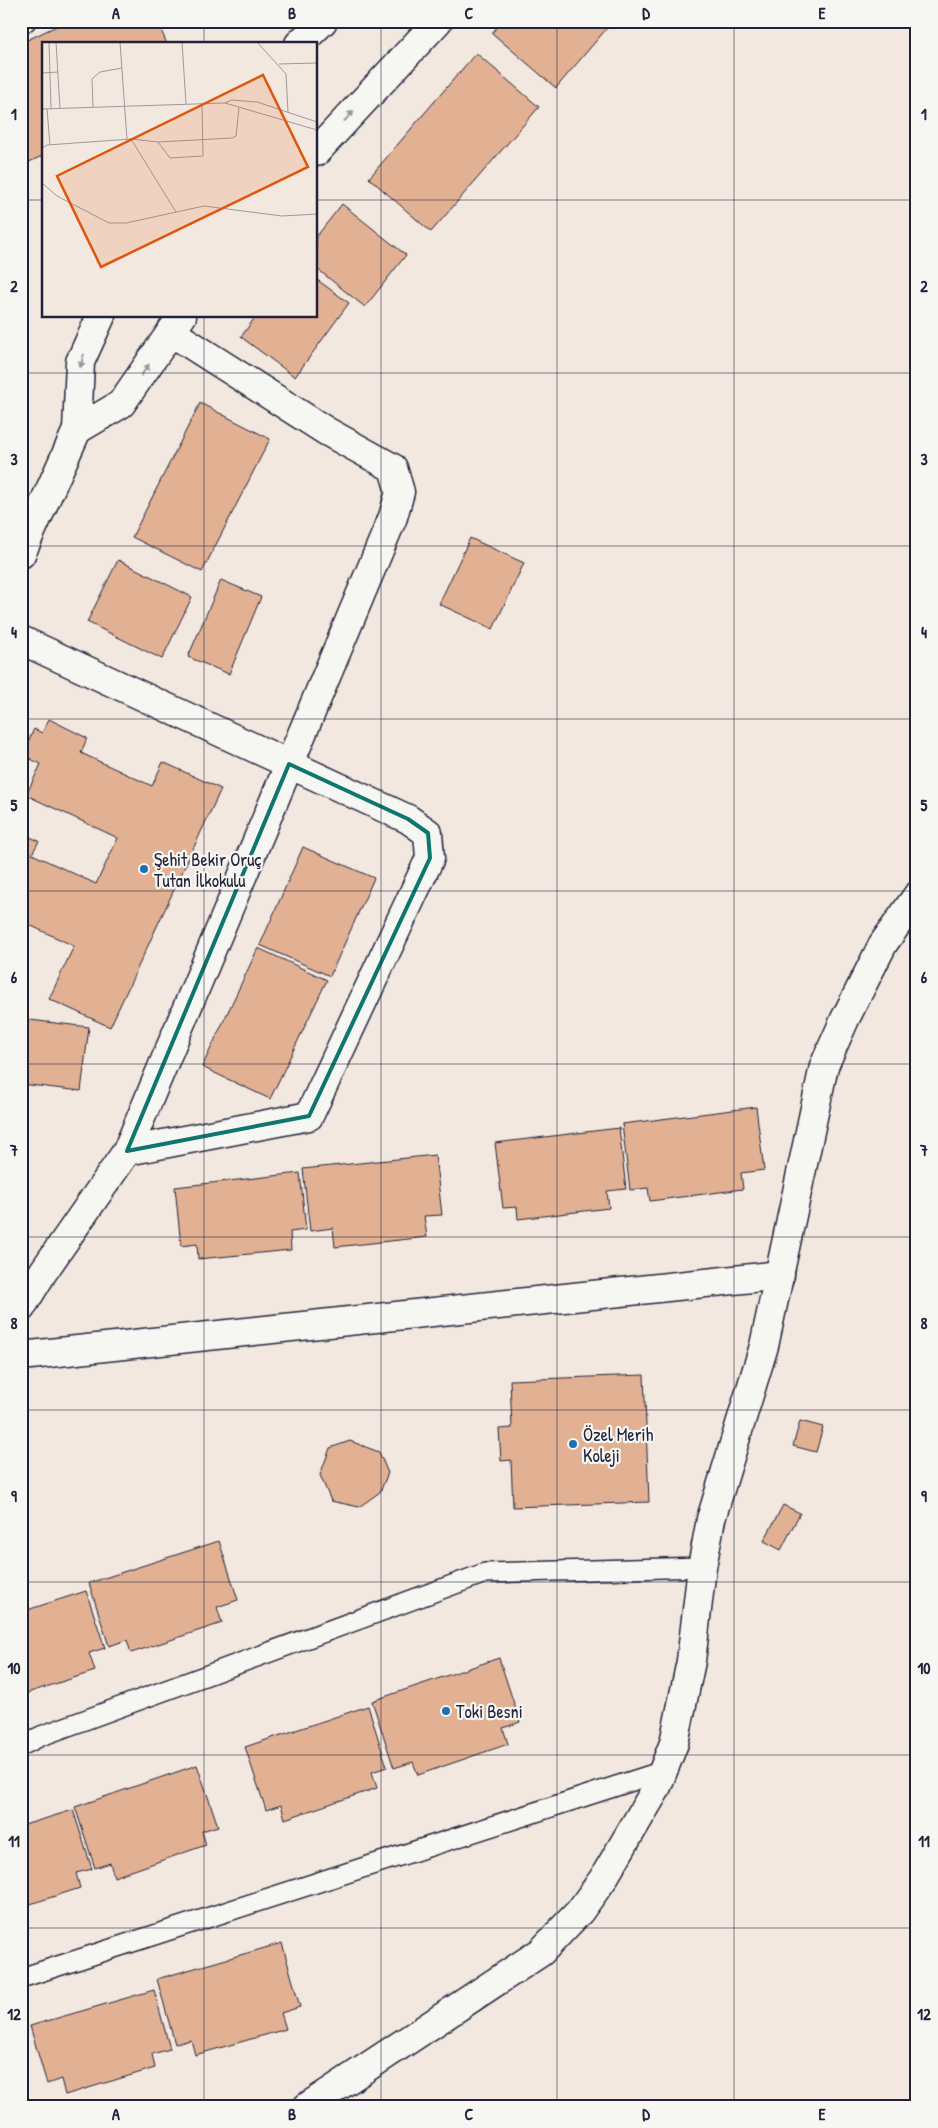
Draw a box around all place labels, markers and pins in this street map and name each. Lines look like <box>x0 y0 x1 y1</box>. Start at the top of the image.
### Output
place label: Şehit Bekir Oruç Tutan İlkokulu <box>154 847 261 893</box>
marker: Şehit Bekir Oruç Tutan İlkokulu <box>138 863 150 875</box>
place label: Özel Merih Koleji <box>583 1422 654 1468</box>
marker: Özel Merih Koleji <box>567 1438 579 1450</box>
place label: Toki Besni <box>456 1699 523 1724</box>
marker: Toki Besni <box>440 1705 452 1717</box>

